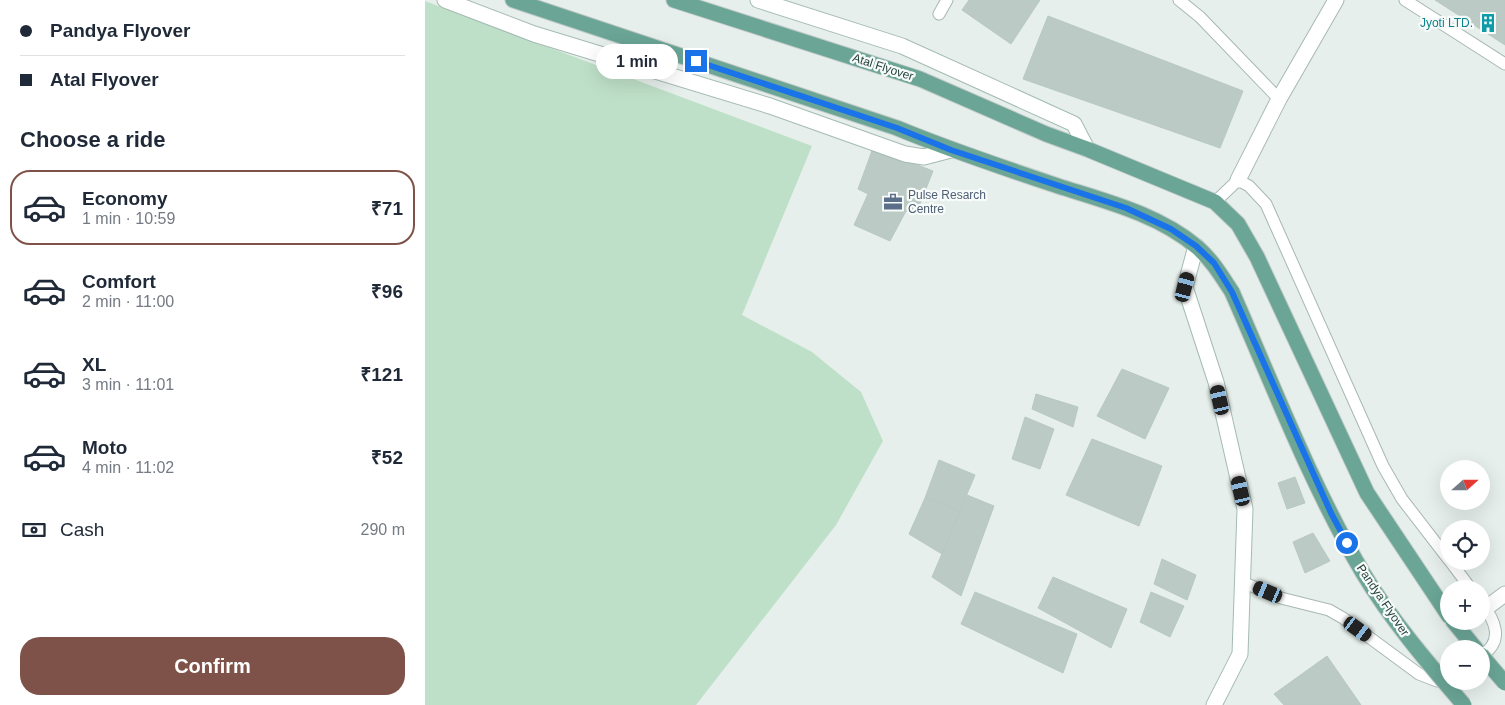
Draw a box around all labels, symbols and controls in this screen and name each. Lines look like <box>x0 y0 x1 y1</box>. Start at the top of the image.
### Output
building icon: Jyoti LTD. <box>1477 12 1499 34</box>
place label: Jyoti LTD. <box>1420 16 1473 30</box>
text: Pandya Flyover <box>50 20 190 41</box>
callout: 1 min <box>596 44 679 78</box>
route end <box>685 50 707 72</box>
street label: Atal Flyover <box>851 51 915 83</box>
text: 1 min <box>616 53 658 70</box>
text: Atal Flyover <box>50 69 159 90</box>
text: Choose a ride <box>20 127 165 152</box>
icon: car <box>22 185 67 230</box>
text: Economy <box>82 188 168 209</box>
place label: Pulse Resarch Centre <box>908 188 986 216</box>
office icon: Pulse Resarch Centre <box>882 191 904 213</box>
text: ₹71 <box>371 198 403 219</box>
text: 1 min · 10:59 <box>82 210 175 227</box>
icon: car <box>22 268 67 313</box>
text: Comfort <box>82 271 156 292</box>
car <box>1173 271 1196 303</box>
text: ₹96 <box>371 281 403 302</box>
text: 2 min · 11:00 <box>82 293 174 310</box>
icon: car <box>22 351 67 396</box>
text: XL <box>82 354 106 375</box>
text: ₹121 <box>360 364 403 385</box>
text: 3 min · 11:01 <box>82 376 174 393</box>
car <box>1209 384 1230 416</box>
icon: car <box>22 434 67 479</box>
text: Moto <box>82 437 127 458</box>
text: ₹52 <box>371 447 403 468</box>
text: 4 min · 11:02 <box>82 459 174 476</box>
north arrow <box>1440 460 1490 510</box>
map controls <box>1440 460 1490 690</box>
car <box>1230 475 1251 507</box>
icon: cash <box>20 516 48 544</box>
text: Cash <box>60 519 104 540</box>
button: locate <box>1440 520 1490 570</box>
text: 290 m <box>361 521 405 538</box>
route start <box>1336 532 1358 554</box>
street label: Pandya Flyover <box>1354 562 1412 638</box>
car <box>1251 579 1284 605</box>
button: + <box>1440 580 1490 630</box>
car <box>1341 614 1374 644</box>
button: Confirm <box>20 637 405 695</box>
button: − <box>1440 640 1490 690</box>

